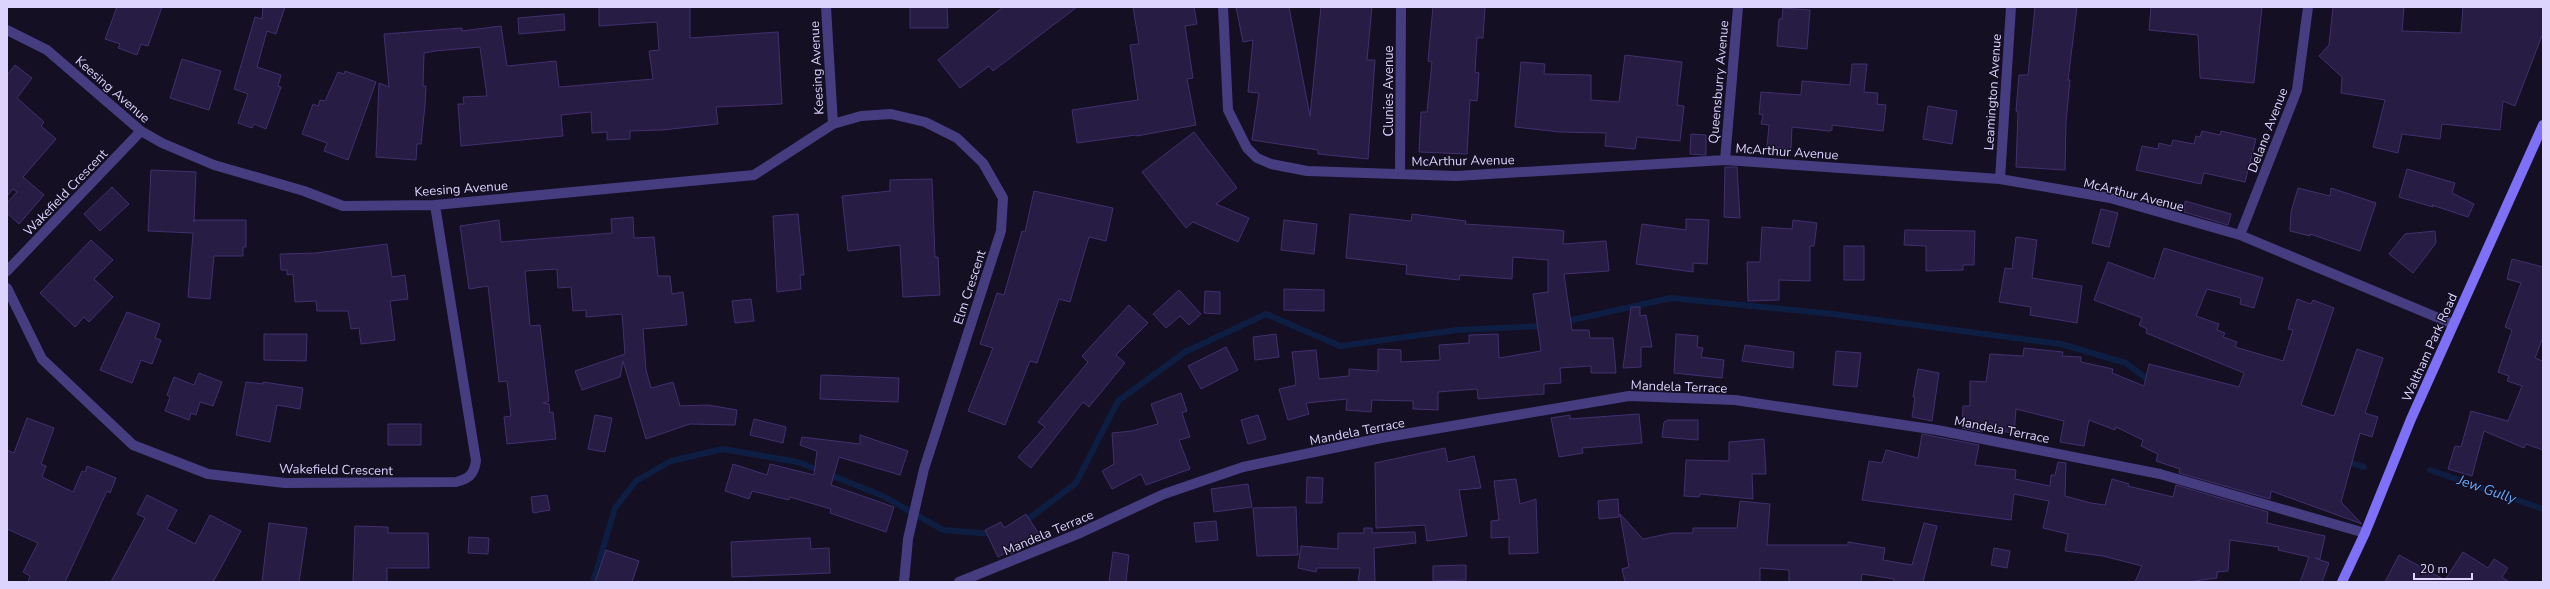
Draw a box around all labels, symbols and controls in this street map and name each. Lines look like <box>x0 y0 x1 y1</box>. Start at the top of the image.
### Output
street label: Queensburry Avenue <box>1705 20 1733 144</box>
street label: Keesing Avenue <box>806 21 828 115</box>
street label: Leamington Avenue <box>1980 33 2006 151</box>
street label: Clunies Avenue <box>1380 45 1398 137</box>
street label: Keesing Avenue <box>71 52 154 127</box>
street label: Delano Avenue <box>2243 85 2292 175</box>
street label: McArthur Avenue <box>1735 139 1839 165</box>
street label: Wakefield Crescent <box>20 145 112 240</box>
street label: McArthur Avenue <box>1411 151 1515 171</box>
street label: McArthur Avenue <box>2082 174 2186 216</box>
street label: Keesing Avenue <box>414 177 508 201</box>
street label: Elm Crescent <box>949 247 991 327</box>
street label: Waltham Park Road <box>2398 290 2462 405</box>
street label: Mandela Terrace <box>1630 376 1728 398</box>
street label: Mandela Terrace <box>1953 412 2051 448</box>
street label: Mandela Terrace <box>1308 414 1406 450</box>
street label: Wakefield Crescent <box>279 460 393 480</box>
water label: Jew Gully <box>2454 470 2519 509</box>
street label: Mandela Terrace <box>1000 506 1096 560</box>
scale bar <box>2414 555 2472 581</box>
text: 20 m <box>2420 561 2448 577</box>

